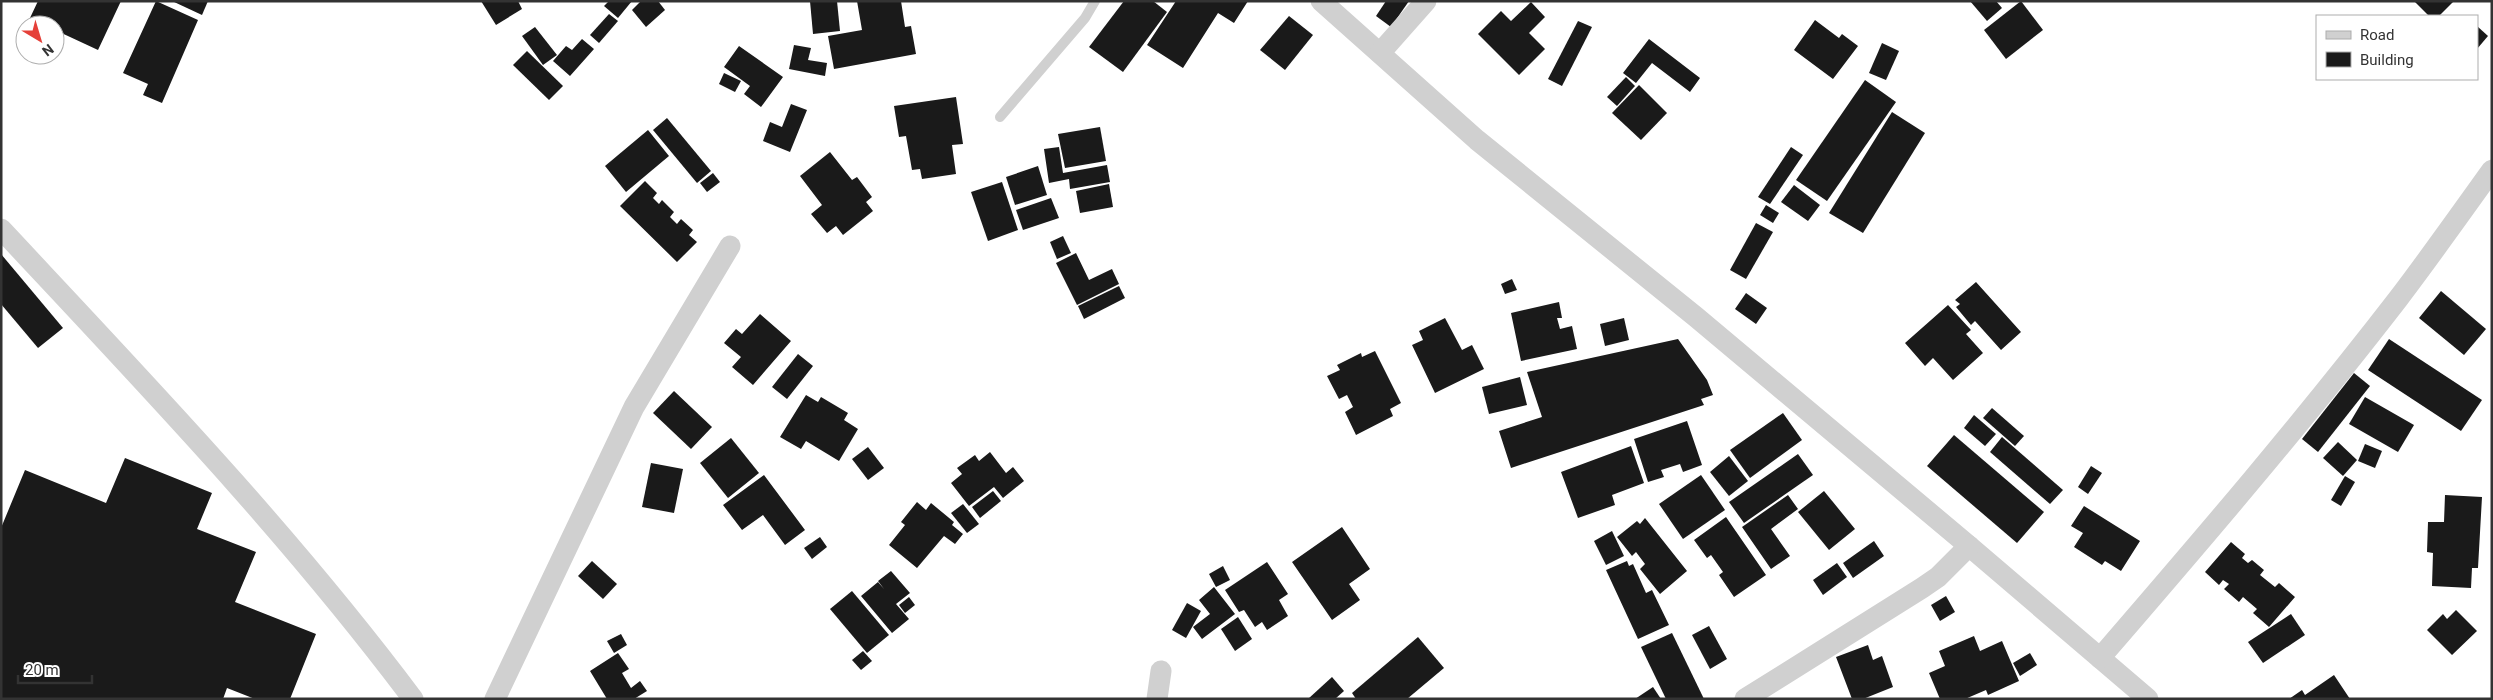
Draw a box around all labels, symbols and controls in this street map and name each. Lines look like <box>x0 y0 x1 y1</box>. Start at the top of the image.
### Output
north arrow <box>15 15 65 65</box>
legend <box>2316 15 2478 80</box>
text: Road <box>2360 26 2394 44</box>
text: N <box>39 41 57 60</box>
text: Building <box>2360 51 2414 69</box>
scale bar <box>18 652 91 684</box>
text: 20 m <box>25 661 59 679</box>

